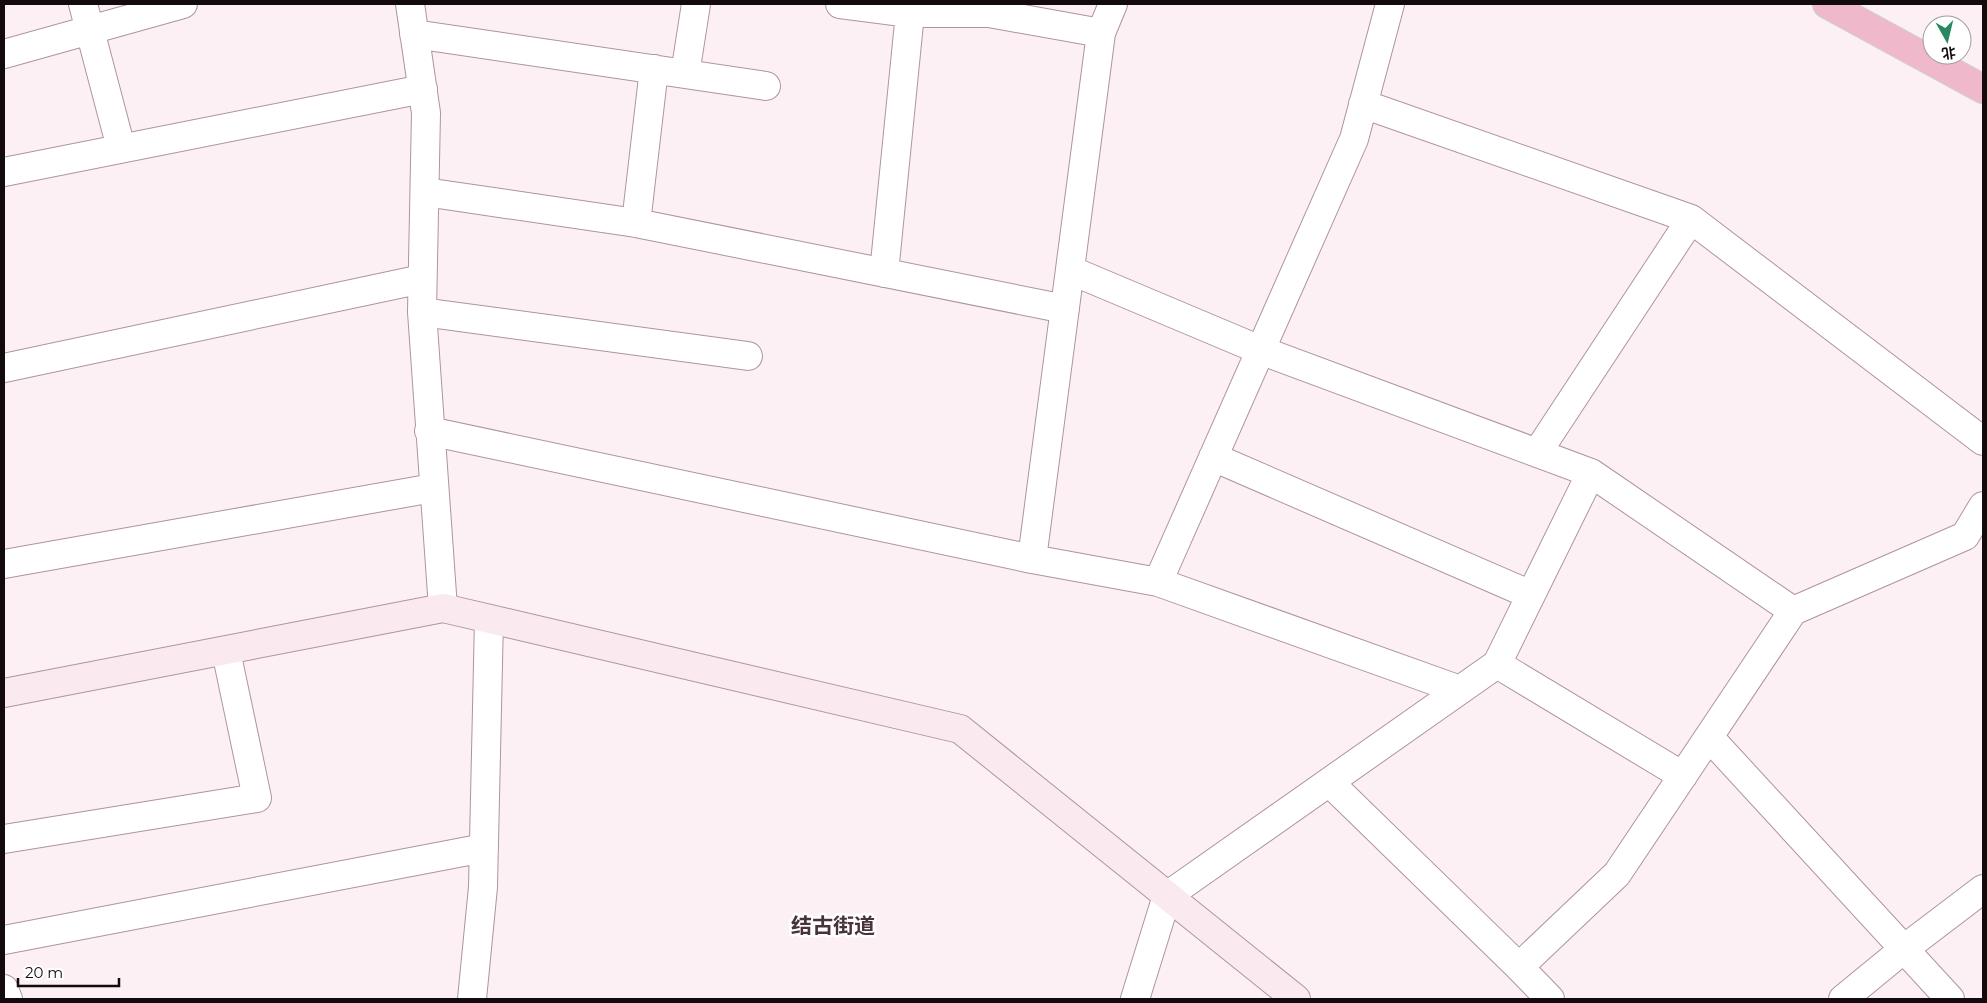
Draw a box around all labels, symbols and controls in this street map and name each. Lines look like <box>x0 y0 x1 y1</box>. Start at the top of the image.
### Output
north arrow <box>1922 15 1972 65</box>
text: 北 <box>1941 43 1957 63</box>
district label: 结古街道 <box>791 913 875 938</box>
scale bar <box>18 956 119 988</box>
text: 20 m <box>25 963 63 982</box>

